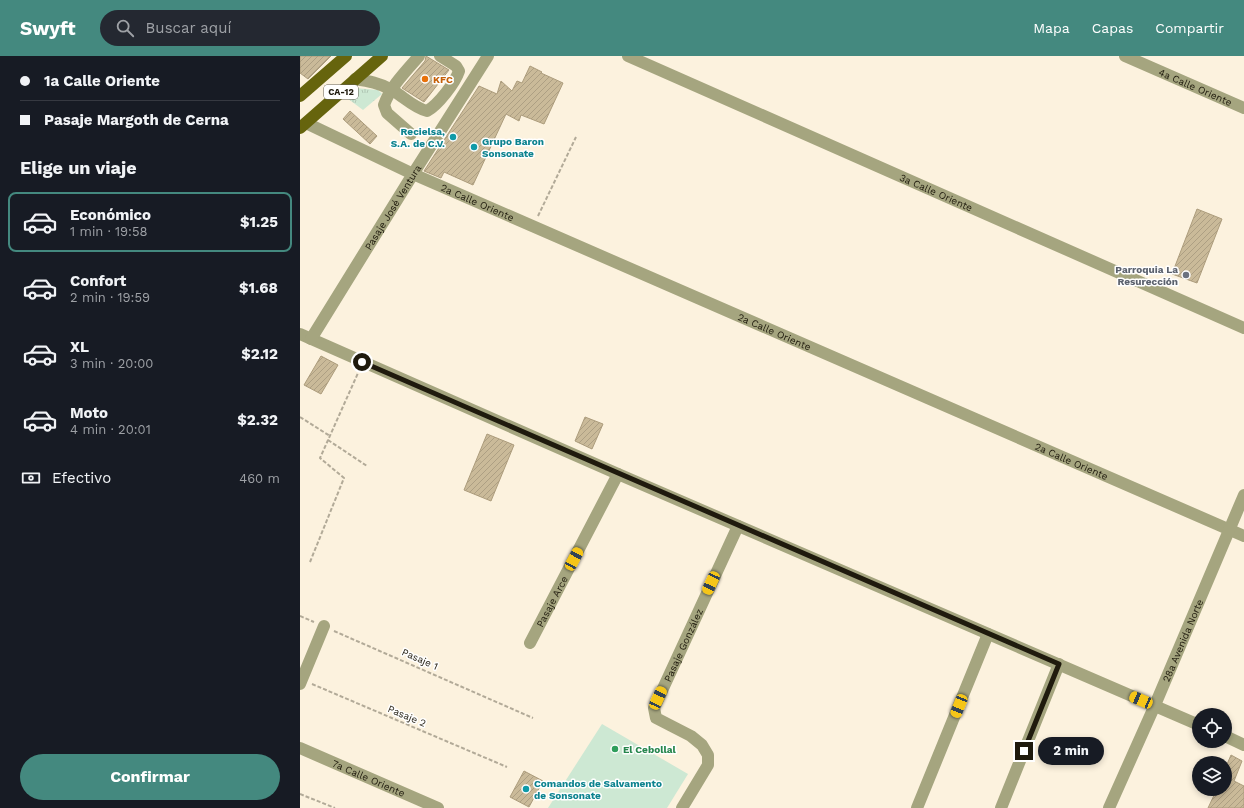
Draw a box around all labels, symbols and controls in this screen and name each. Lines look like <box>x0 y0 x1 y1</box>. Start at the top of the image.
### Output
search box <box>100 10 380 46</box>
text: Swyft <box>20 17 76 40</box>
icon: search <box>114 17 136 39</box>
text: Buscar aquí <box>146 19 231 37</box>
text: Mapa <box>1033 20 1070 36</box>
text: Capas <box>1092 20 1133 36</box>
text: Compartir <box>1155 20 1224 36</box>
street label: 4a Calle Oriente <box>1157 66 1234 108</box>
text: 1a Calle Oriente <box>44 72 160 90</box>
marker: KFC <box>420 74 430 84</box>
place label: KFC <box>433 74 453 85</box>
road number: CA-12 <box>324 85 358 99</box>
text: Pasaje Margoth de Cerna <box>44 111 229 129</box>
place label: Recielsa, S.A. de C.V. <box>391 126 445 149</box>
marker: Recielsa, S.A. de C.V. <box>448 132 458 142</box>
place label: Grupo Baron Sonsonate <box>482 136 544 159</box>
marker: Grupo Baron Sonsonate <box>469 142 479 152</box>
text: Elige un viaje <box>20 157 137 178</box>
street label: Pasaje José Ventura <box>362 162 423 252</box>
street label: 3a Calle Oriente <box>898 171 975 213</box>
street label: 2a Calle Oriente <box>439 181 516 223</box>
icon: car <box>22 204 58 240</box>
text: Económico <box>70 206 151 224</box>
text: $1.25 <box>240 213 278 231</box>
text: 1 min · 19:58 <box>70 224 147 239</box>
place label: Parroquia La Resurección <box>1115 264 1178 287</box>
icon: car <box>22 270 58 306</box>
marker: Parroquia La Resurección <box>1181 270 1191 280</box>
text: Confort <box>70 272 126 290</box>
text: $1.68 <box>239 279 278 297</box>
text: 2 min · 19:59 <box>70 290 150 305</box>
street label: 2a Calle Oriente <box>736 311 813 352</box>
icon: car <box>22 336 58 372</box>
text: XL <box>70 338 89 356</box>
text: $2.12 <box>241 345 278 363</box>
route start <box>353 353 371 371</box>
text: 3 min · 20:00 <box>70 356 153 371</box>
icon: car <box>22 402 58 438</box>
text: Moto <box>70 404 108 422</box>
text: $2.32 <box>237 411 278 429</box>
text: 4 min · 20:01 <box>70 422 151 437</box>
street label: 2a Calle Oriente <box>1033 440 1110 482</box>
icon: cash <box>20 467 42 489</box>
text: Efectivo <box>52 469 111 487</box>
text: 460 m <box>239 471 280 486</box>
car <box>563 546 585 572</box>
car <box>700 570 722 596</box>
street label: Pasaje Arce <box>534 574 570 629</box>
street label: 28a Avenida Norte <box>1160 597 1205 683</box>
street label: Pasaje González <box>661 607 705 683</box>
street label: Pasaje 1 <box>400 646 440 672</box>
car <box>647 685 669 711</box>
car <box>1128 690 1154 710</box>
car <box>949 693 969 719</box>
street label: Pasaje 2 <box>386 703 428 729</box>
map controls <box>1192 708 1232 796</box>
button: locate <box>1192 708 1232 748</box>
callout: 2 min <box>1038 737 1104 765</box>
route end <box>1015 742 1033 760</box>
text: 2 min <box>1053 743 1089 758</box>
marker: El Cebollal <box>610 744 620 754</box>
place label: El Cebollal <box>623 744 677 755</box>
button: Confirmar <box>20 754 280 800</box>
button: layers <box>1192 756 1232 796</box>
street label: 7a Calle Oriente <box>331 757 407 799</box>
place label: Comandos de Salvamento de Sonsonate <box>534 778 662 801</box>
marker: Comandos de Salvamento de Sonsonate <box>521 784 531 794</box>

